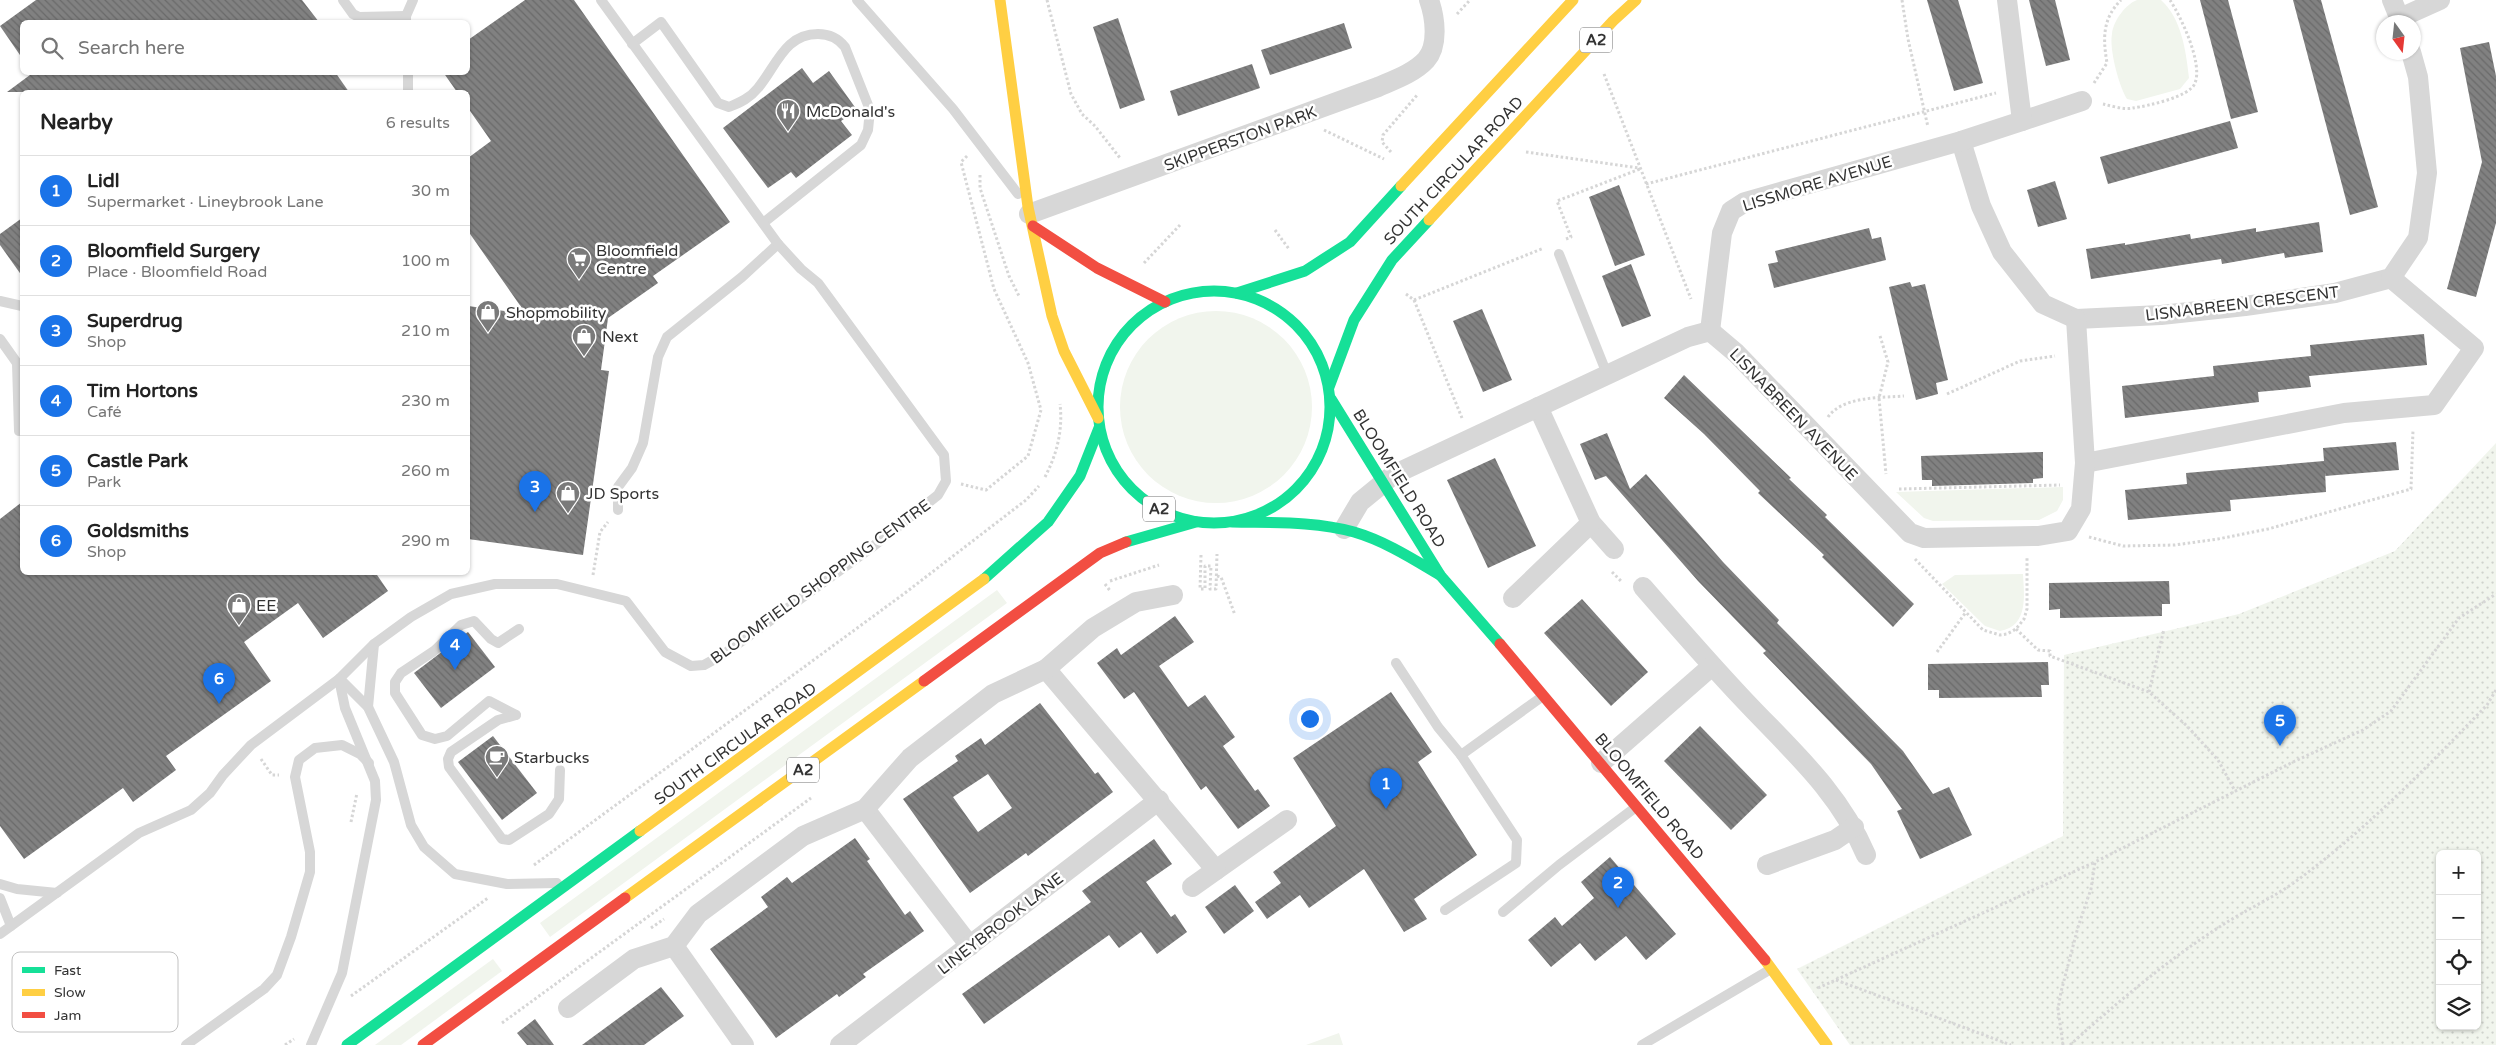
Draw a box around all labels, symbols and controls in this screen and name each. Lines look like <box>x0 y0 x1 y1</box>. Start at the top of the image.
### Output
north arrow <box>2376 15 2421 60</box>
search box <box>20 20 470 75</box>
road number: A2 <box>1580 28 1612 52</box>
icon: search <box>38 34 66 62</box>
text: Search here <box>78 37 185 59</box>
street label: SOUTH CIRCULAR ROAD <box>1380 92 1528 249</box>
restaurant icon: McDonald's <box>775 98 801 132</box>
place label: McDonald's <box>806 102 895 122</box>
street label: SKIPPERSTON PARK <box>1161 102 1320 176</box>
text: Nearby <box>40 110 113 135</box>
text: 6 results <box>386 113 450 133</box>
street label: LISSMORE AVENUE <box>1740 152 1895 216</box>
text: Lidl <box>87 170 119 192</box>
text: 1 <box>51 181 61 201</box>
text: 30 m <box>411 181 450 201</box>
text: Supermarket · Lineybrook Lane <box>87 192 324 212</box>
text: Bloomfield Surgery <box>87 240 260 262</box>
place label: Bloomfield Centre <box>596 241 678 279</box>
supermarket icon: Bloomfield Centre <box>566 246 592 280</box>
text: 2 <box>51 251 61 271</box>
text: 100 m <box>401 251 450 271</box>
text: Place · Bloomfield Road <box>87 262 267 282</box>
street label: LISNABREEN CRESCENT <box>2144 282 2340 326</box>
shop icon: Shopmobility <box>475 299 501 333</box>
place label: Shopmobility <box>506 303 607 323</box>
text: Superdrug <box>87 310 183 332</box>
text: 3 <box>51 321 61 341</box>
text: 210 m <box>401 321 450 341</box>
shop icon: Next <box>571 323 597 357</box>
place label: Next <box>602 327 638 347</box>
text: Shop <box>87 332 126 352</box>
street label: LISNABREEN AVENUE <box>1725 344 1862 485</box>
text: Tim Hortons <box>87 380 198 402</box>
text: 4 <box>51 391 61 411</box>
text: 230 m <box>401 391 450 411</box>
text: Café <box>87 402 122 422</box>
street label: BLOOMFIELD ROAD <box>1348 405 1450 552</box>
text: Castle Park <box>87 450 188 472</box>
text: 5 <box>51 461 61 481</box>
text: 260 m <box>401 461 450 481</box>
pin: 3 <box>519 471 551 512</box>
text: Park <box>87 472 121 492</box>
shop icon: JD Sports <box>555 480 581 514</box>
place label: JD Sports <box>586 484 659 504</box>
street label: BLOOMFIELD SHOPPING CENTRE <box>707 495 935 668</box>
road number: A2 <box>1143 496 1175 522</box>
text: Goldsmiths <box>87 520 189 542</box>
text: 6 <box>51 531 61 551</box>
text: 290 m <box>401 531 450 551</box>
text: Shop <box>87 542 126 562</box>
shop icon: EE <box>226 592 252 626</box>
place label: EE <box>256 596 276 616</box>
pin: 4 <box>439 629 471 670</box>
pin: 6 <box>203 663 235 704</box>
street label: SOUTH CIRCULAR ROAD <box>651 678 821 809</box>
pin: 5 <box>2264 705 2296 746</box>
your location <box>1297 706 1323 732</box>
street label: BLOOMFIELD ROAD <box>1590 729 1708 864</box>
cafe icon: Starbucks <box>484 744 510 778</box>
place label: Starbucks <box>514 748 589 768</box>
road number: A2 <box>787 758 819 782</box>
pin: 1 <box>1370 768 1402 809</box>
map controls <box>2436 850 2481 1030</box>
button: + <box>2436 850 2481 895</box>
pin: 2 <box>1602 867 1634 908</box>
street label: LINEYBROOK LANE <box>934 868 1068 979</box>
button: − <box>2436 895 2481 940</box>
button: locate <box>2436 940 2481 985</box>
legend <box>12 952 178 1032</box>
text: Fast <box>54 962 82 979</box>
text: Slow <box>54 984 86 1001</box>
button: layers <box>2436 985 2481 1030</box>
text: Jam <box>54 1007 81 1024</box>

